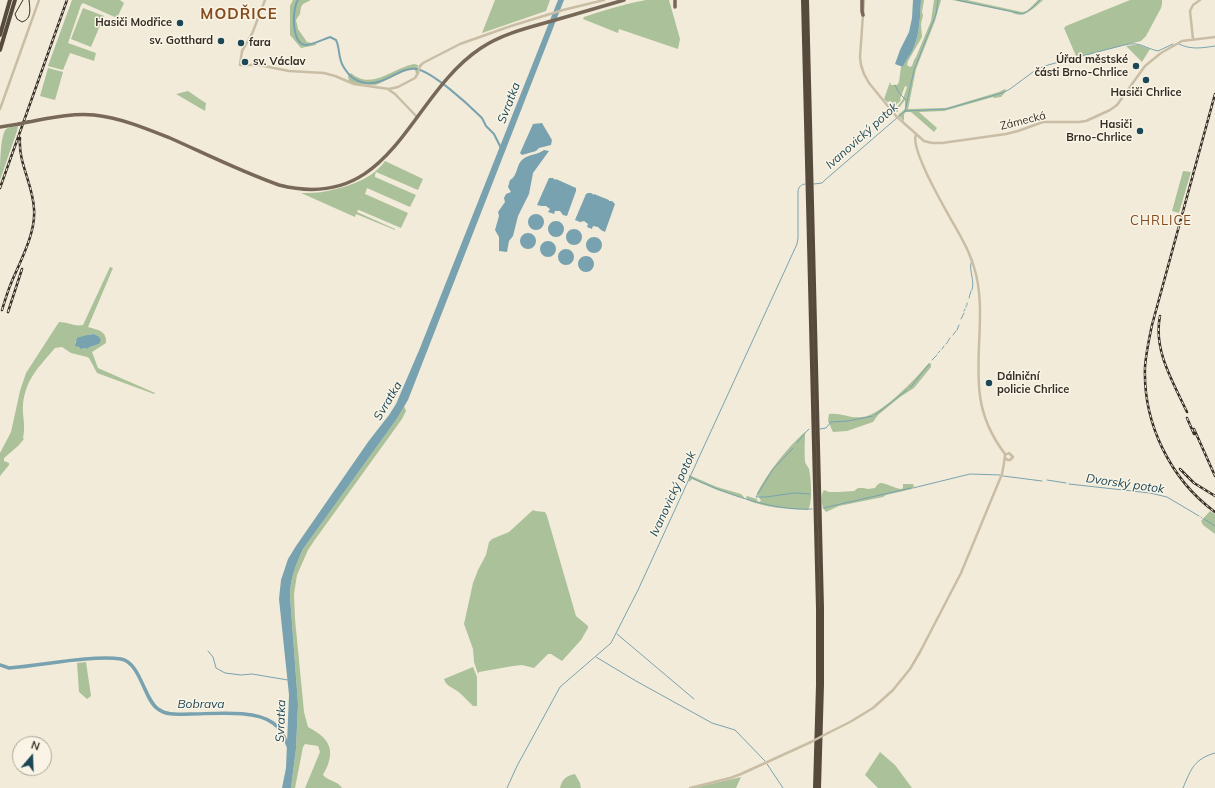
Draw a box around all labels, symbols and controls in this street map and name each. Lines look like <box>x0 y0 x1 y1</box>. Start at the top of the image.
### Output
district label: MODŘICE <box>200 5 278 23</box>
place label: Hasiči Modřice <box>95 16 172 30</box>
marker: Hasiči Modřice <box>175 18 185 28</box>
place label: sv. Gotthard <box>149 34 213 48</box>
marker: sv. Gotthard <box>216 36 226 46</box>
place label: fara <box>249 36 271 50</box>
marker: fara <box>236 38 246 48</box>
place label: Úřad městské části Brno-Chrlice <box>1034 53 1128 79</box>
place label: sv. Václav <box>253 55 306 69</box>
marker: sv. Václav <box>240 57 250 67</box>
marker: Úřad městské části Brno-Chrlice <box>1131 61 1141 71</box>
marker: Hasiči Chrlice <box>1141 75 1151 85</box>
water label: Svratka <box>495 80 523 126</box>
place label: Hasiči Chrlice <box>1111 86 1181 100</box>
water label: Ivanovický potok <box>823 100 901 172</box>
street label: Zámecká <box>999 109 1047 133</box>
place label: Hasiči Brno-Chrlice <box>1066 118 1132 144</box>
marker: Hasiči Brno-Chrlice <box>1135 126 1145 136</box>
district label: CHRLICE <box>1130 213 1192 229</box>
place label: Dálniční policie Chrlice <box>997 370 1069 396</box>
marker: Dálniční policie Chrlice <box>984 378 994 388</box>
water label: Svratka <box>371 379 405 423</box>
water label: Ivanovický potok <box>647 449 699 539</box>
water label: Dvorský potok <box>1085 471 1165 497</box>
water label: Bobrava <box>177 697 225 711</box>
water label: Svratka <box>273 699 289 743</box>
north arrow <box>12 736 52 776</box>
text: N <box>29 738 42 754</box>

